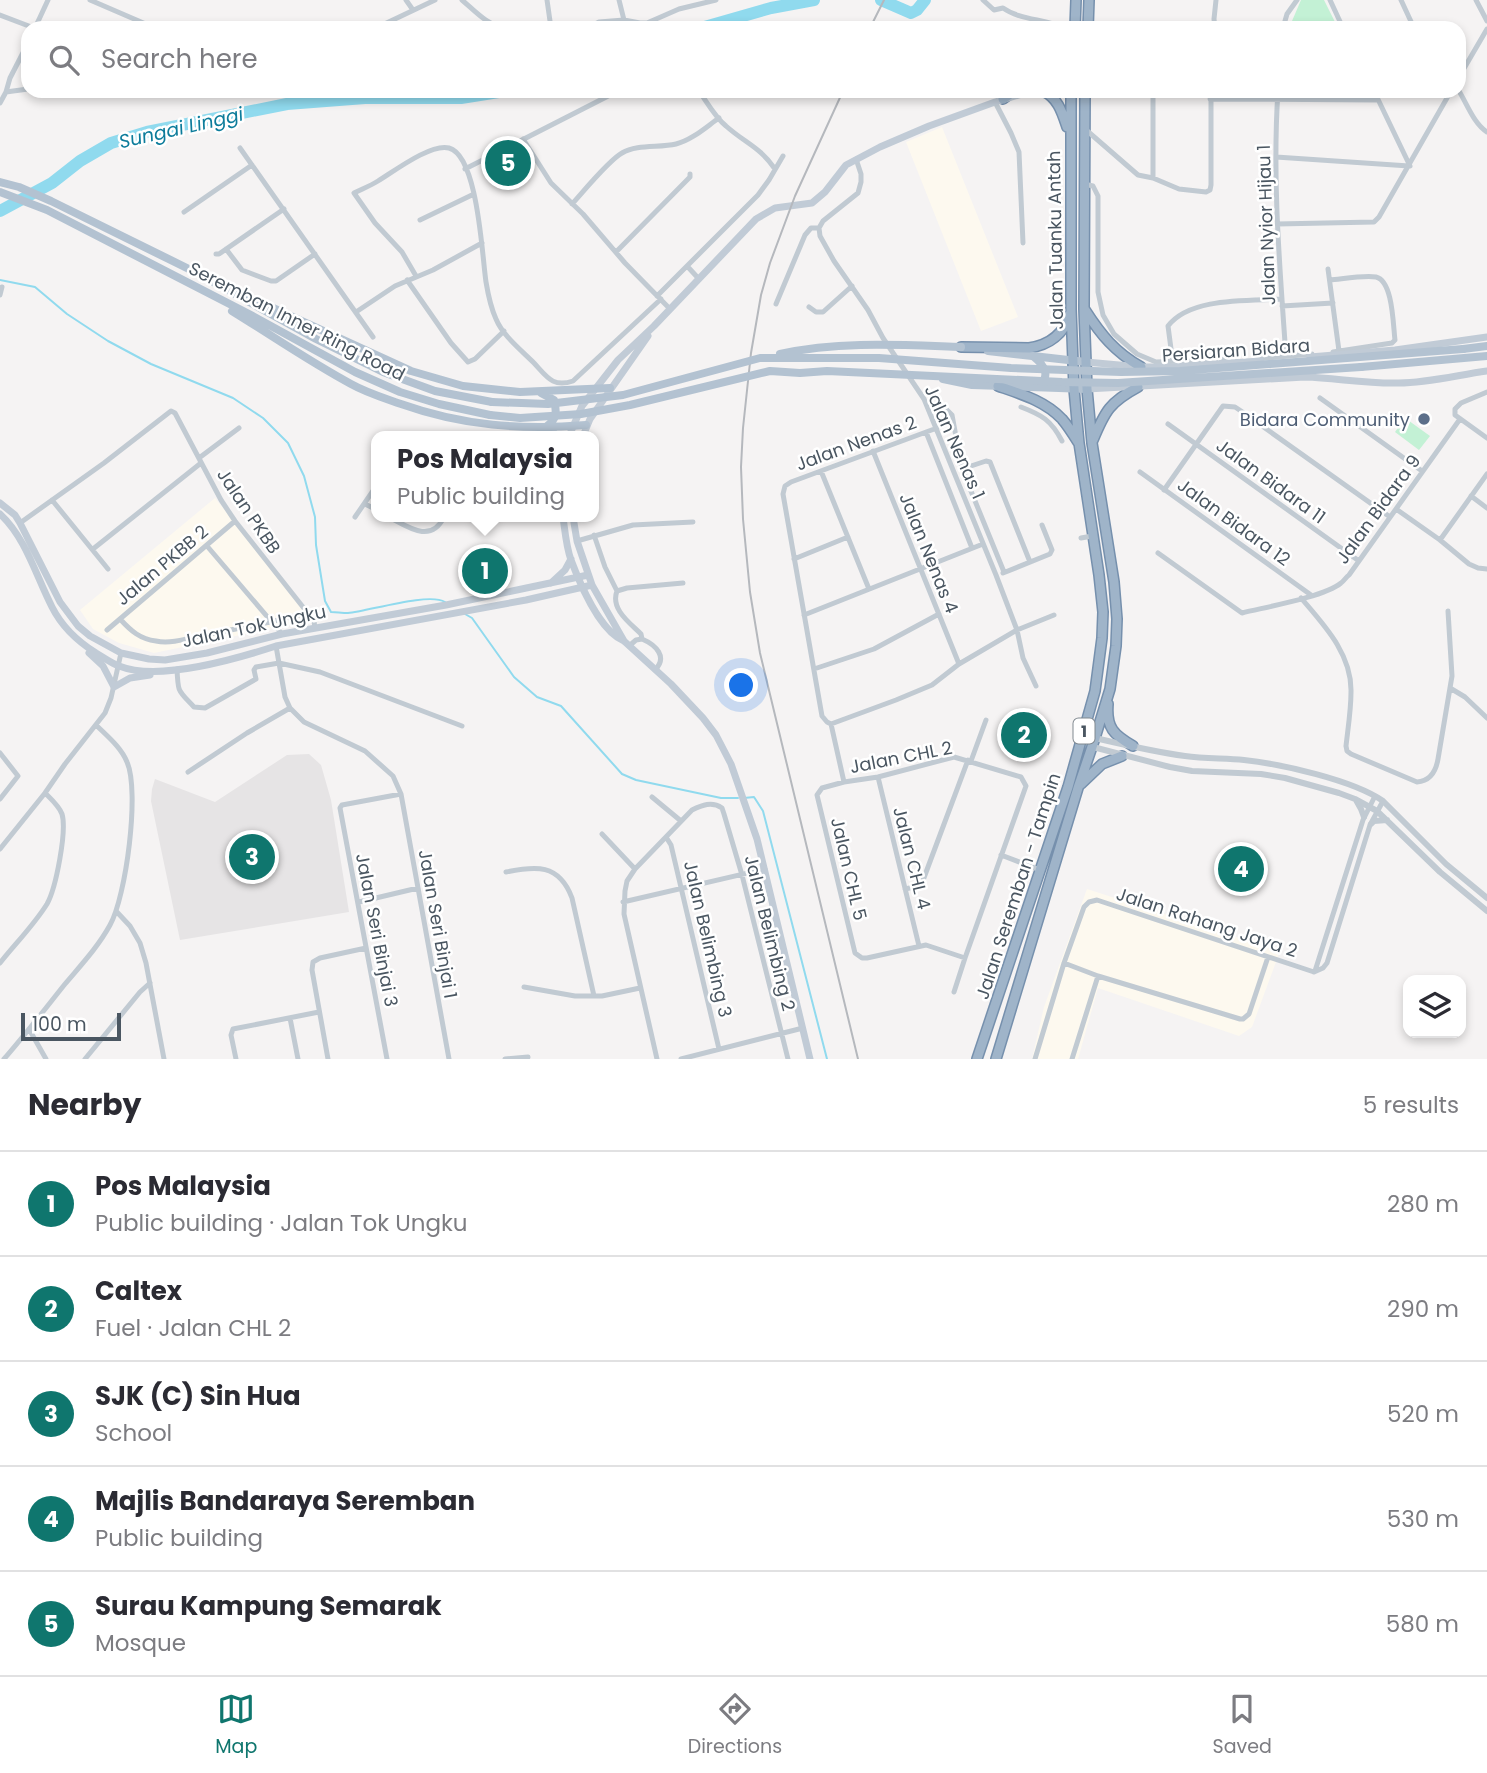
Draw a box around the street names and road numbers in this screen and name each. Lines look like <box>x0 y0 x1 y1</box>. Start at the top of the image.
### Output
street label: Jalan Nyior Hijau 1 <box>1251 144 1281 306</box>
street label: Jalan Tuanku Antah <box>1041 150 1069 330</box>
street label: Seremban Inner Ring Road <box>185 255 409 387</box>
street label: Persiaran Bidara <box>1161 332 1311 368</box>
street label: Jalan Nenas 1 <box>919 381 991 503</box>
street label: Jalan Nenas 2 <box>792 410 920 476</box>
street label: Jalan Bidara 11 <box>1211 433 1331 529</box>
street label: Jalan Bidara 9 <box>1330 449 1426 569</box>
street label: Jalan PKBB <box>211 463 287 559</box>
street label: Jalan Bidara 12 <box>1172 472 1296 572</box>
street label: Jalan Nenas 4 <box>893 489 965 617</box>
street label: Jalan PKBB 2 <box>111 519 213 611</box>
street label: Jalan Tok Ungku <box>180 599 328 653</box>
road number: 1 <box>1074 718 1094 744</box>
street label: Jalan CHL 2 <box>848 735 954 779</box>
street label: Jalan Seremban - Tampin <box>970 770 1066 1002</box>
street label: Jalan CHL 4 <box>887 804 937 912</box>
street label: Jalan CHL 5 <box>825 815 873 923</box>
street label: Jalan Seri Binjai 1 <box>413 848 463 1000</box>
street label: Jalan Seri Binjai 3 <box>350 851 404 1009</box>
street label: Jalan Belimbing 2 <box>739 853 801 1013</box>
street label: Jalan Belimbing 3 <box>678 858 738 1020</box>
street label: Jalan Rahang Jaya 2 <box>1113 881 1301 963</box>

